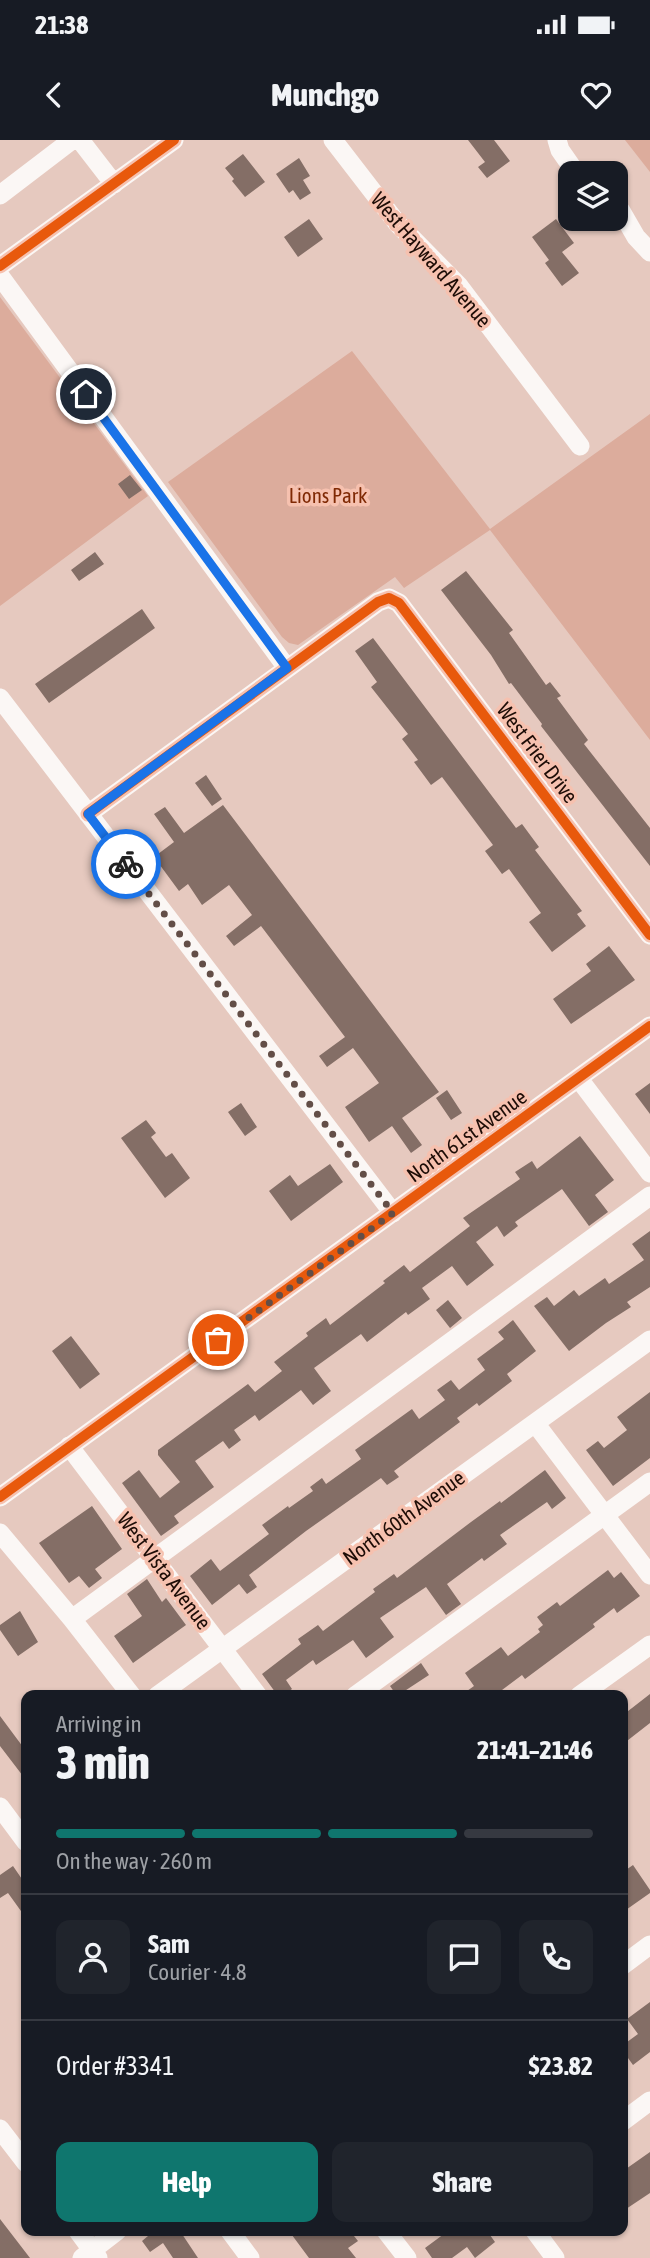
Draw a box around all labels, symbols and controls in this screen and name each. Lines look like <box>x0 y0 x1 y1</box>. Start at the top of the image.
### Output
text: 21:38 <box>35 10 89 40</box>
icon: back <box>35 76 73 114</box>
text: Munchgo <box>271 76 379 113</box>
icon: heart <box>577 76 615 114</box>
map controls <box>558 161 628 231</box>
button: layers <box>558 161 628 231</box>
street label: West Hayward Avenue <box>367 187 497 331</box>
pin <box>56 364 116 424</box>
icon: home <box>67 375 105 413</box>
park label: Lions Park <box>289 483 367 507</box>
street label: West Frier Drive <box>492 698 583 807</box>
courier <box>91 829 161 899</box>
icon: bike <box>107 845 145 883</box>
street label: North 61st Avenue <box>402 1084 531 1187</box>
pin <box>188 1310 248 1370</box>
icon: bag <box>199 1321 237 1359</box>
street label: North 60th Avenue <box>338 1465 469 1569</box>
street label: West Vista Avenue <box>113 1507 216 1633</box>
text: Arriving in <box>56 1711 142 1737</box>
text: 21:41–21:46 <box>477 1735 593 1765</box>
text: 3 min <box>56 1736 150 1789</box>
text: On the way · 260 m <box>56 1848 212 1874</box>
button: person <box>56 1920 130 1994</box>
button: chat <box>427 1920 501 1994</box>
button: phone <box>519 1920 593 1994</box>
text: Sam <box>148 1929 190 1959</box>
text: Courier · 4.8 <box>148 1959 247 1985</box>
text: Order #3341 <box>56 2051 175 2081</box>
text: $23.82 <box>529 2051 593 2081</box>
button: Help <box>56 2142 318 2222</box>
button: Share <box>332 2142 593 2222</box>

